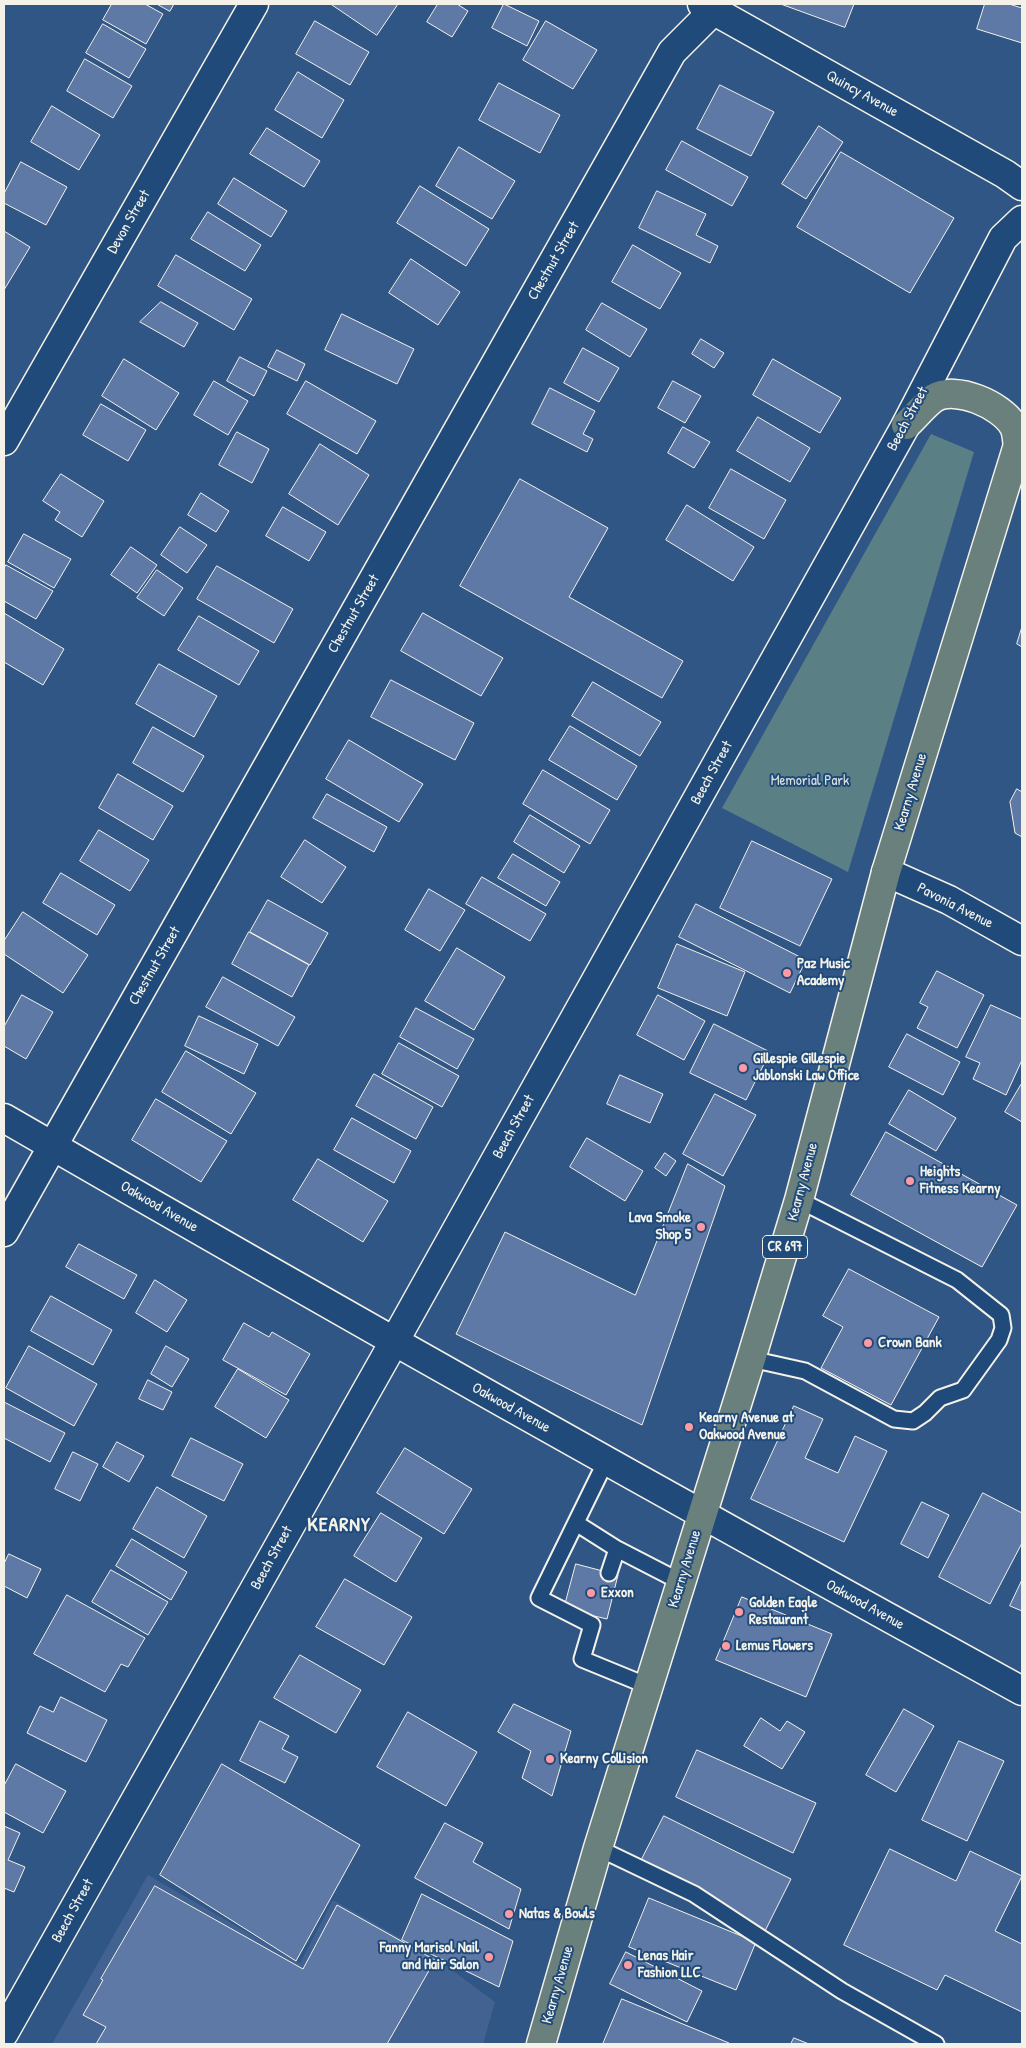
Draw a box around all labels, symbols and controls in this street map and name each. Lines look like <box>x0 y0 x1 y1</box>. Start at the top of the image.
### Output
street label: Quincy Avenue <box>823 67 901 121</box>
street label: Devon Street <box>104 187 154 257</box>
street label: Chestnut Street <box>524 219 584 303</box>
street label: Beech Street <box>884 384 932 454</box>
street label: Chestnut Street <box>324 572 384 656</box>
street label: Beech Street <box>687 738 737 808</box>
street label: Kearny Avenue <box>891 751 931 833</box>
park label: Memorial Park <box>771 772 849 790</box>
street label: Pavonia Avenue <box>914 879 996 933</box>
street label: Chestnut Street <box>125 924 185 1008</box>
place label: Paz Music Academy <box>797 955 850 990</box>
marker: Paz Music Academy <box>781 967 793 979</box>
place label: Gillespie Gillespie Jablonski Law Office <box>753 1050 859 1085</box>
marker: Gillespie Gillespie Jablonski Law Office <box>737 1062 749 1074</box>
street label: Beech Street <box>489 1092 539 1162</box>
street label: Kearny Avenue <box>784 1141 822 1223</box>
place label: Heights Fitness Kearny <box>920 1163 1000 1198</box>
marker: Heights Fitness Kearny <box>904 1175 916 1187</box>
street label: Oakwood Avenue <box>117 1178 201 1236</box>
place label: Lava Smoke Shop 5 <box>629 1209 691 1244</box>
marker: Lava Smoke Shop 5 <box>695 1221 707 1233</box>
road number: CR 697 <box>762 1236 808 1258</box>
place label: Crown Bank <box>878 1334 942 1352</box>
marker: Crown Bank <box>862 1337 874 1349</box>
street label: Oakwood Avenue <box>469 1379 553 1437</box>
place label: Kearny Avenue at Oakwood Avenue <box>699 1409 794 1444</box>
marker: Kearny Avenue at Oakwood Avenue <box>683 1421 695 1433</box>
district label: KEARNY <box>306 1514 372 1538</box>
street label: Beech Street <box>247 1523 297 1593</box>
street label: Kearny Avenue <box>665 1528 705 1610</box>
street label: Oakwood Avenue <box>823 1576 907 1634</box>
place label: Exxon <box>601 1584 634 1602</box>
marker: Exxon <box>585 1587 597 1599</box>
place label: Golden Eagle Restaurant <box>749 1594 817 1629</box>
marker: Golden Eagle Restaurant <box>733 1606 745 1618</box>
place label: Lemus Flowers <box>736 1637 813 1655</box>
marker: Lemus Flowers <box>720 1640 732 1652</box>
place label: Kearny Collision <box>560 1750 648 1768</box>
marker: Kearny Collision <box>544 1753 556 1765</box>
street label: Beech Street <box>48 1876 98 1946</box>
place label: Natas & Bowls <box>519 1905 595 1923</box>
marker: Natas & Bowls <box>503 1908 515 1920</box>
place label: Fanny Marisol Nail and Hair Salon <box>380 1939 479 1974</box>
street label: Kearny Avenue <box>538 1944 578 2026</box>
place label: Lenas Hair Fashion LLC <box>638 1947 701 1982</box>
marker: Fanny Marisol Nail and Hair Salon <box>483 1951 495 1963</box>
marker: Lenas Hair Fashion LLC <box>622 1959 634 1971</box>

